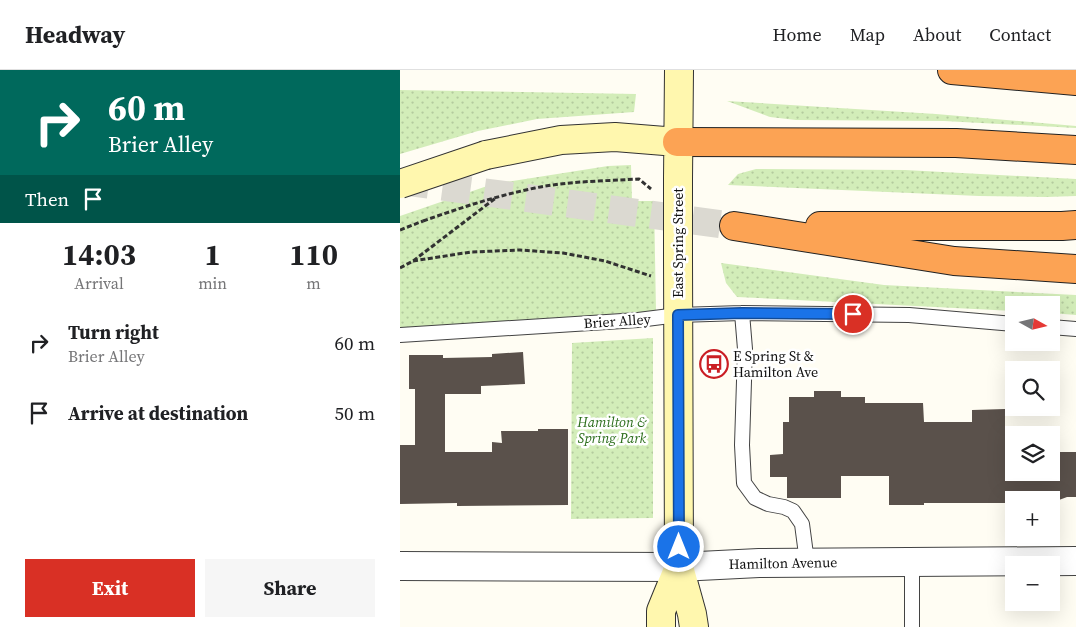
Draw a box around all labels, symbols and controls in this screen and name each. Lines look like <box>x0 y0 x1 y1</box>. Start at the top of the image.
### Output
text: Headway <box>25 18 125 51</box>
text: Home <box>773 22 822 47</box>
text: Map <box>850 22 885 47</box>
text: About <box>913 22 961 47</box>
text: Contact <box>989 22 1051 47</box>
text: 60 m <box>108 84 185 132</box>
icon: right <box>25 90 90 155</box>
text: Brier Alley <box>108 129 213 159</box>
icon: arrive <box>79 185 107 213</box>
text: Then <box>25 186 69 212</box>
street label: East Spring Street <box>668 188 688 298</box>
text: 14:03 <box>62 234 136 275</box>
text: 1 <box>204 234 221 275</box>
text: 110 <box>289 234 338 275</box>
text: Arrival <box>74 272 124 294</box>
text: min <box>198 272 227 294</box>
text: m <box>306 272 321 294</box>
pin <box>832 293 874 335</box>
north arrow <box>1005 296 1060 351</box>
map controls <box>1005 296 1060 611</box>
icon: arrive <box>839 300 867 328</box>
street label: Brier Alley <box>583 309 652 333</box>
text: Turn right <box>68 319 159 345</box>
icon: right <box>25 329 53 357</box>
text: 60 m <box>334 330 375 356</box>
text: Brier Alley <box>68 345 145 367</box>
place label: E Spring St & Hamilton Ave <box>733 346 818 382</box>
bus stop icon: E Spring St & Hamilton Ave <box>699 349 729 379</box>
button: search <box>1005 361 1060 416</box>
icon: arrive <box>25 399 53 427</box>
text: Arrive at destination <box>68 400 248 426</box>
text: 50 m <box>334 400 375 426</box>
park label: Hamilton & Spring Park <box>576 412 647 448</box>
button: layers <box>1005 426 1060 481</box>
button: + <box>1005 491 1060 546</box>
position arrow <box>652 520 704 572</box>
street label: Hamilton Avenue <box>728 552 838 574</box>
button: − <box>1005 556 1060 611</box>
button: Exit <box>25 559 195 617</box>
button: Share <box>205 559 375 617</box>

